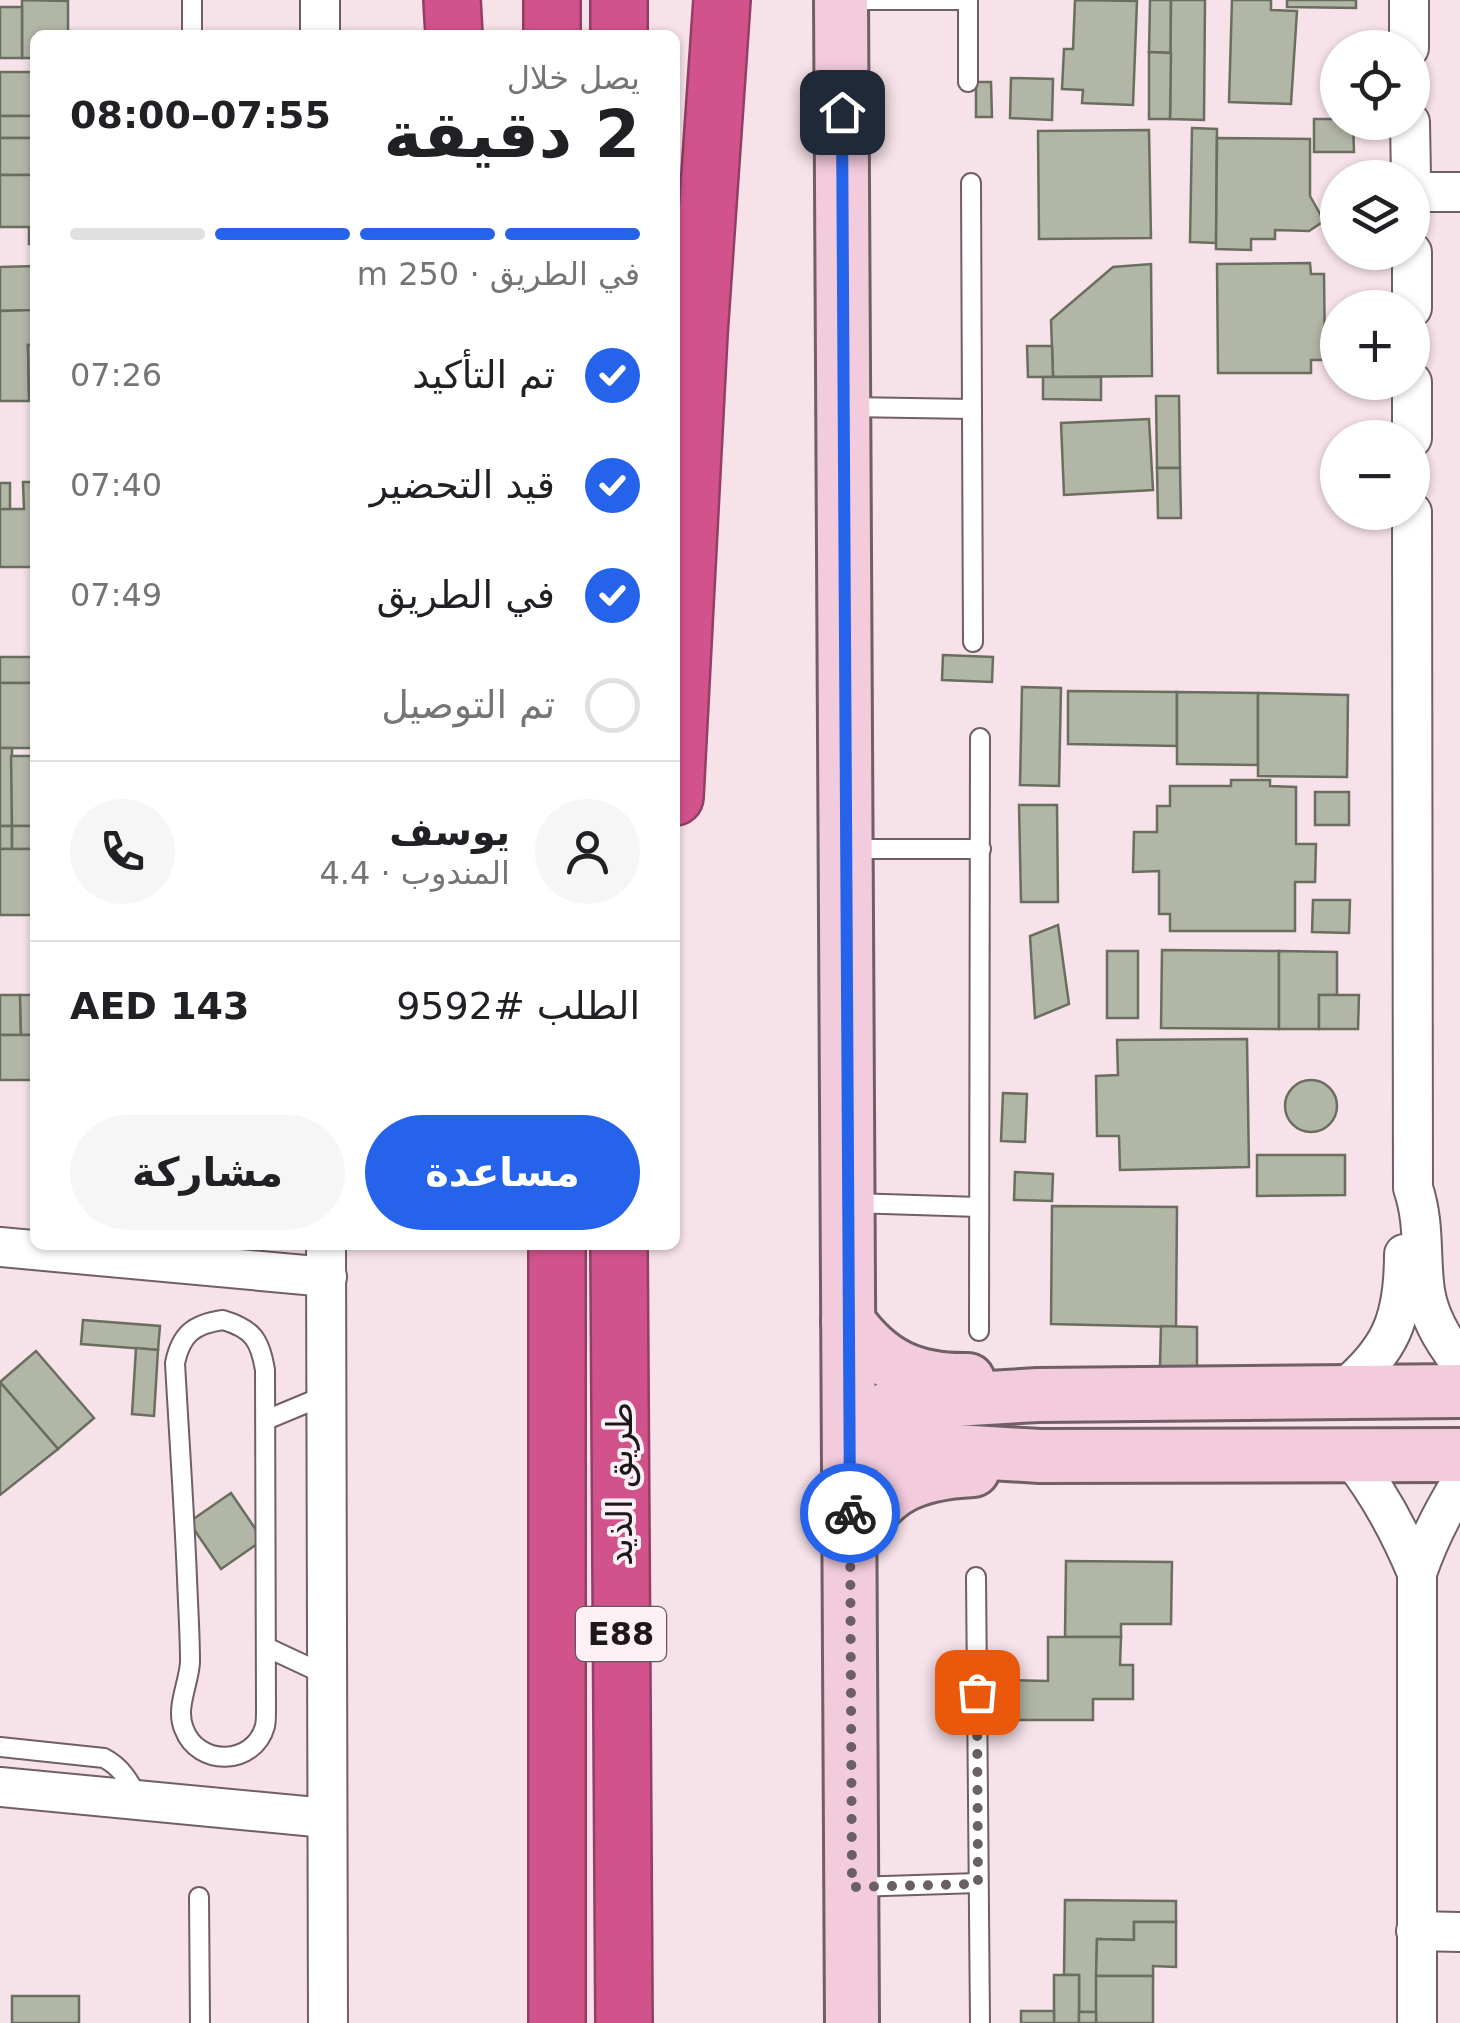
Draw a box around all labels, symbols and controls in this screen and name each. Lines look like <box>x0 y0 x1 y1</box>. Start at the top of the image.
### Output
map controls <box>1320 30 1430 530</box>
button: locate <box>1320 30 1430 140</box>
text: يصل خلال <box>507 59 640 97</box>
pin <box>800 70 885 155</box>
icon: home <box>815 85 870 140</box>
text: 07:55–08:00 <box>70 93 331 137</box>
text: 2 دقيقة <box>383 97 640 172</box>
button: layers <box>1320 160 1430 270</box>
text: في الطريق · 250 m <box>357 255 640 293</box>
button: + <box>1320 290 1430 400</box>
icon: check <box>585 348 640 403</box>
text: تم التأكيد <box>412 353 555 397</box>
text: 07:26 <box>70 356 162 394</box>
button: − <box>1320 420 1430 530</box>
icon: check <box>585 458 640 513</box>
text: قيد التحضير <box>370 463 555 507</box>
text: 07:40 <box>70 466 162 504</box>
icon: check <box>585 568 640 623</box>
text: في الطريق <box>377 573 555 617</box>
text: 07:49 <box>70 576 162 614</box>
text: تم التوصيل <box>381 683 555 727</box>
button: phone <box>70 799 175 904</box>
button: person <box>535 799 640 904</box>
text: يوسف <box>389 810 510 854</box>
text: المندوب · 4.4 <box>319 854 510 892</box>
text: AED 143 <box>70 984 249 1028</box>
text: الطلب #9592 <box>396 984 640 1028</box>
button: مشاركة <box>70 1115 345 1230</box>
button: مساعدة <box>365 1115 640 1230</box>
street label: طريق الذيد <box>600 1402 641 1566</box>
courier <box>800 1463 900 1563</box>
icon: bike <box>823 1486 878 1541</box>
road number: E88 <box>576 1607 666 1661</box>
pin <box>935 1650 1020 1735</box>
icon: bag <box>950 1665 1005 1720</box>

